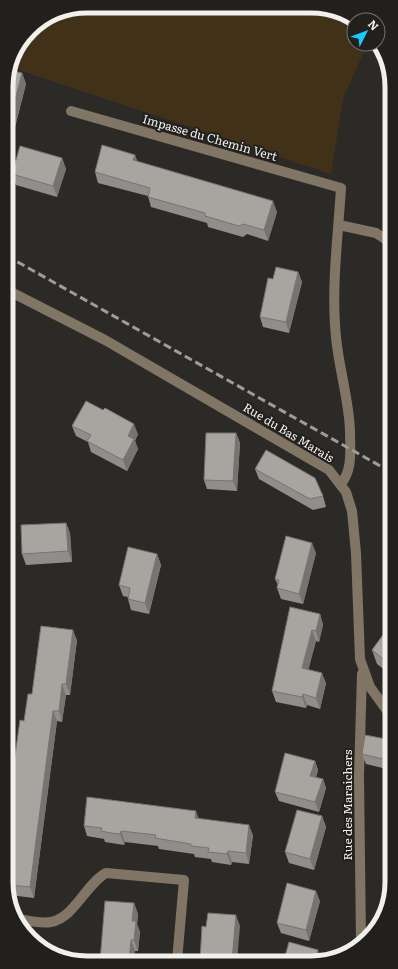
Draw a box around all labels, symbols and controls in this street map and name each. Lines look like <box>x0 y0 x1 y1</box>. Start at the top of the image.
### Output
north arrow <box>346 12 386 52</box>
text: N <box>365 16 383 33</box>
street label: Impasse du Chemin Vert <box>141 109 280 165</box>
street label: Rue du Bas Marais <box>240 398 338 467</box>
street label: Rue des Maraichers <box>338 749 356 860</box>

